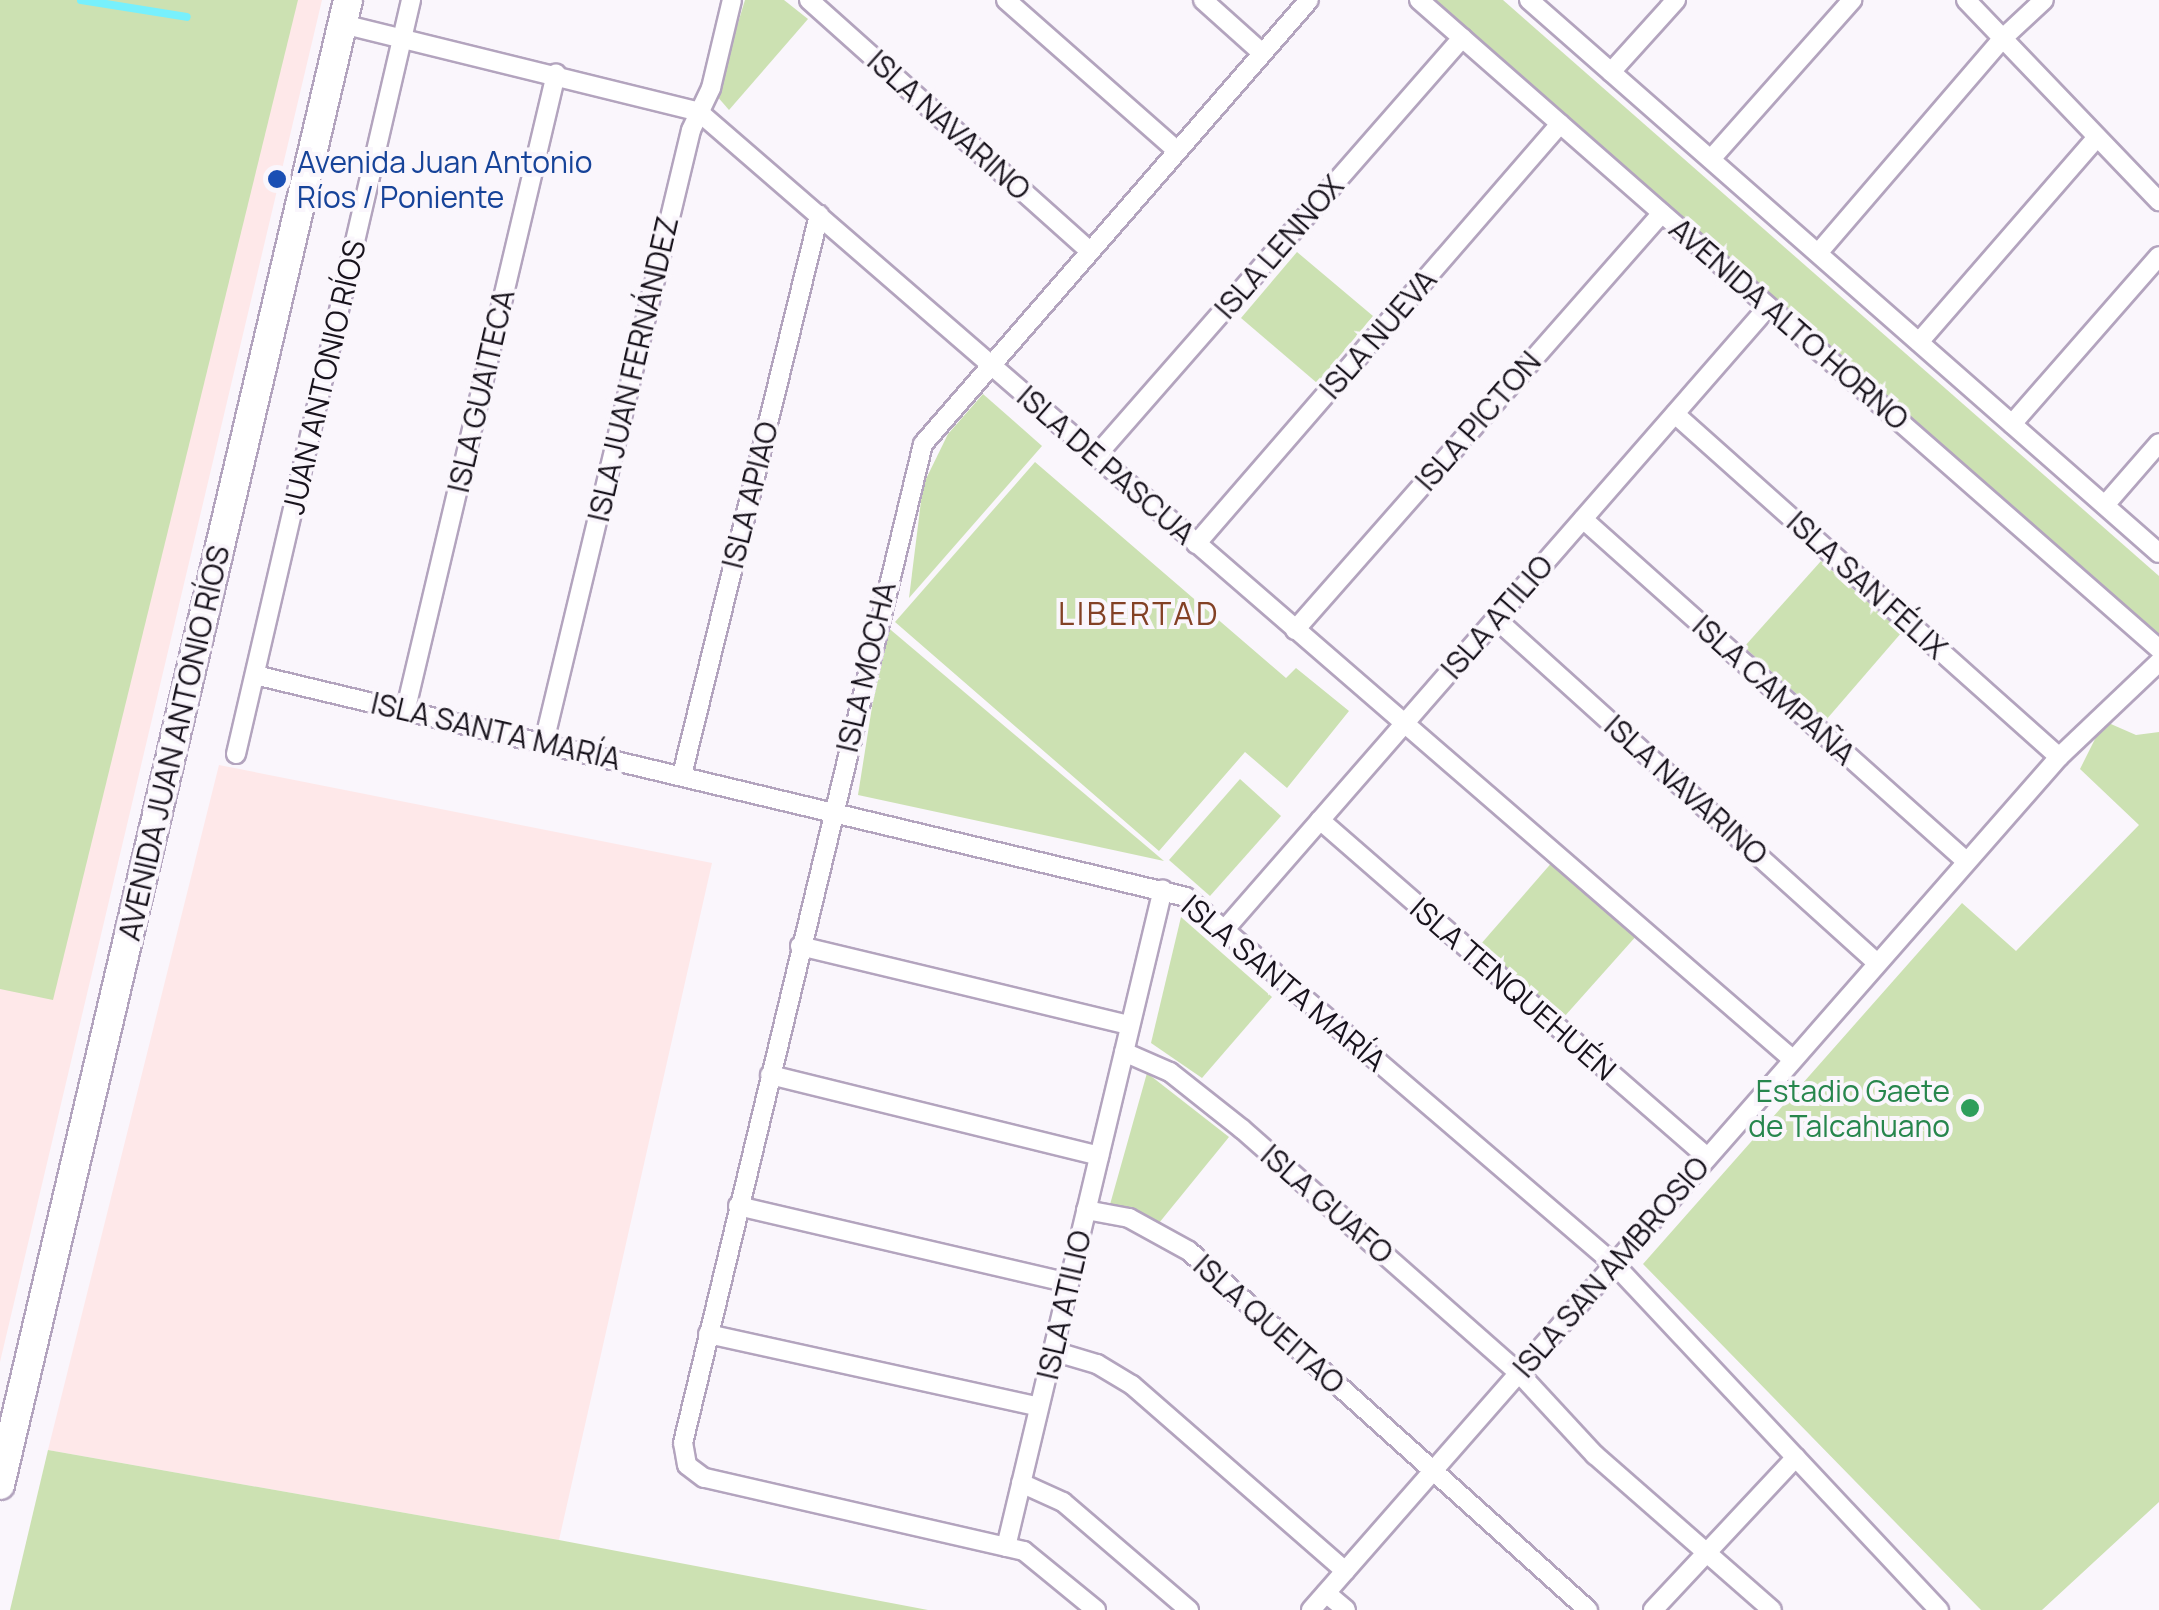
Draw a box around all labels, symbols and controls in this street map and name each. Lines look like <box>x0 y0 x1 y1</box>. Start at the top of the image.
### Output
street label: ISLA NAVARINO <box>860 43 1038 207</box>
place label: Avenida Juan Antonio Ríos / Poniente <box>297 144 593 214</box>
marker: Avenida Juan Antonio Ríos / Poniente <box>266 168 288 190</box>
street label: ISLA LENNOX <box>1207 168 1351 326</box>
street label: AVENIDA ALTO HORNO <box>1662 211 1916 437</box>
street label: ISLA JUAN FERNÁNDEZ <box>580 213 686 525</box>
street label: JUAN ANTONIO RÍOS <box>275 236 373 518</box>
street label: ISLA NUEVA <box>1312 262 1444 406</box>
street label: ISLA GUAITECA <box>440 286 522 496</box>
street label: ISLA PICTON <box>1408 344 1548 498</box>
street label: ISLA DE PASCUA <box>1010 378 1202 552</box>
street label: ISLA APIAO <box>714 418 786 572</box>
street label: ISLA SAN FÉLIX <box>1780 504 1954 666</box>
street label: AVENIDA JUAN ANTONIO RÍOS <box>111 542 237 944</box>
street label: ISLA ATILIO <box>1434 548 1560 686</box>
street label: ISLA MOCHA <box>829 578 903 756</box>
district label: LIBERTAD <box>1058 594 1220 632</box>
street label: ISLA CAMPAÑA <box>1685 608 1863 772</box>
street label: ISLA SANTA MARÍA <box>368 685 624 777</box>
street label: ISLA NAVARINO <box>1597 708 1775 872</box>
street label: ISLA SANTA MARÍA <box>1175 887 1393 1079</box>
street label: ISLA TENQUEHUÉN <box>1403 890 1623 1088</box>
place label: Estadio Gaete de Talcahuano <box>1748 1073 1950 1144</box>
marker: Estadio Gaete de Talcahuano <box>1959 1097 1981 1119</box>
street label: ISLA GUAFO <box>1254 1137 1400 1271</box>
street label: ISLA SAN AMBROSIO <box>1505 1149 1717 1385</box>
street label: ISLA ATILIO <box>1029 1227 1099 1383</box>
street label: ISLA QUEITAO <box>1186 1247 1352 1401</box>

